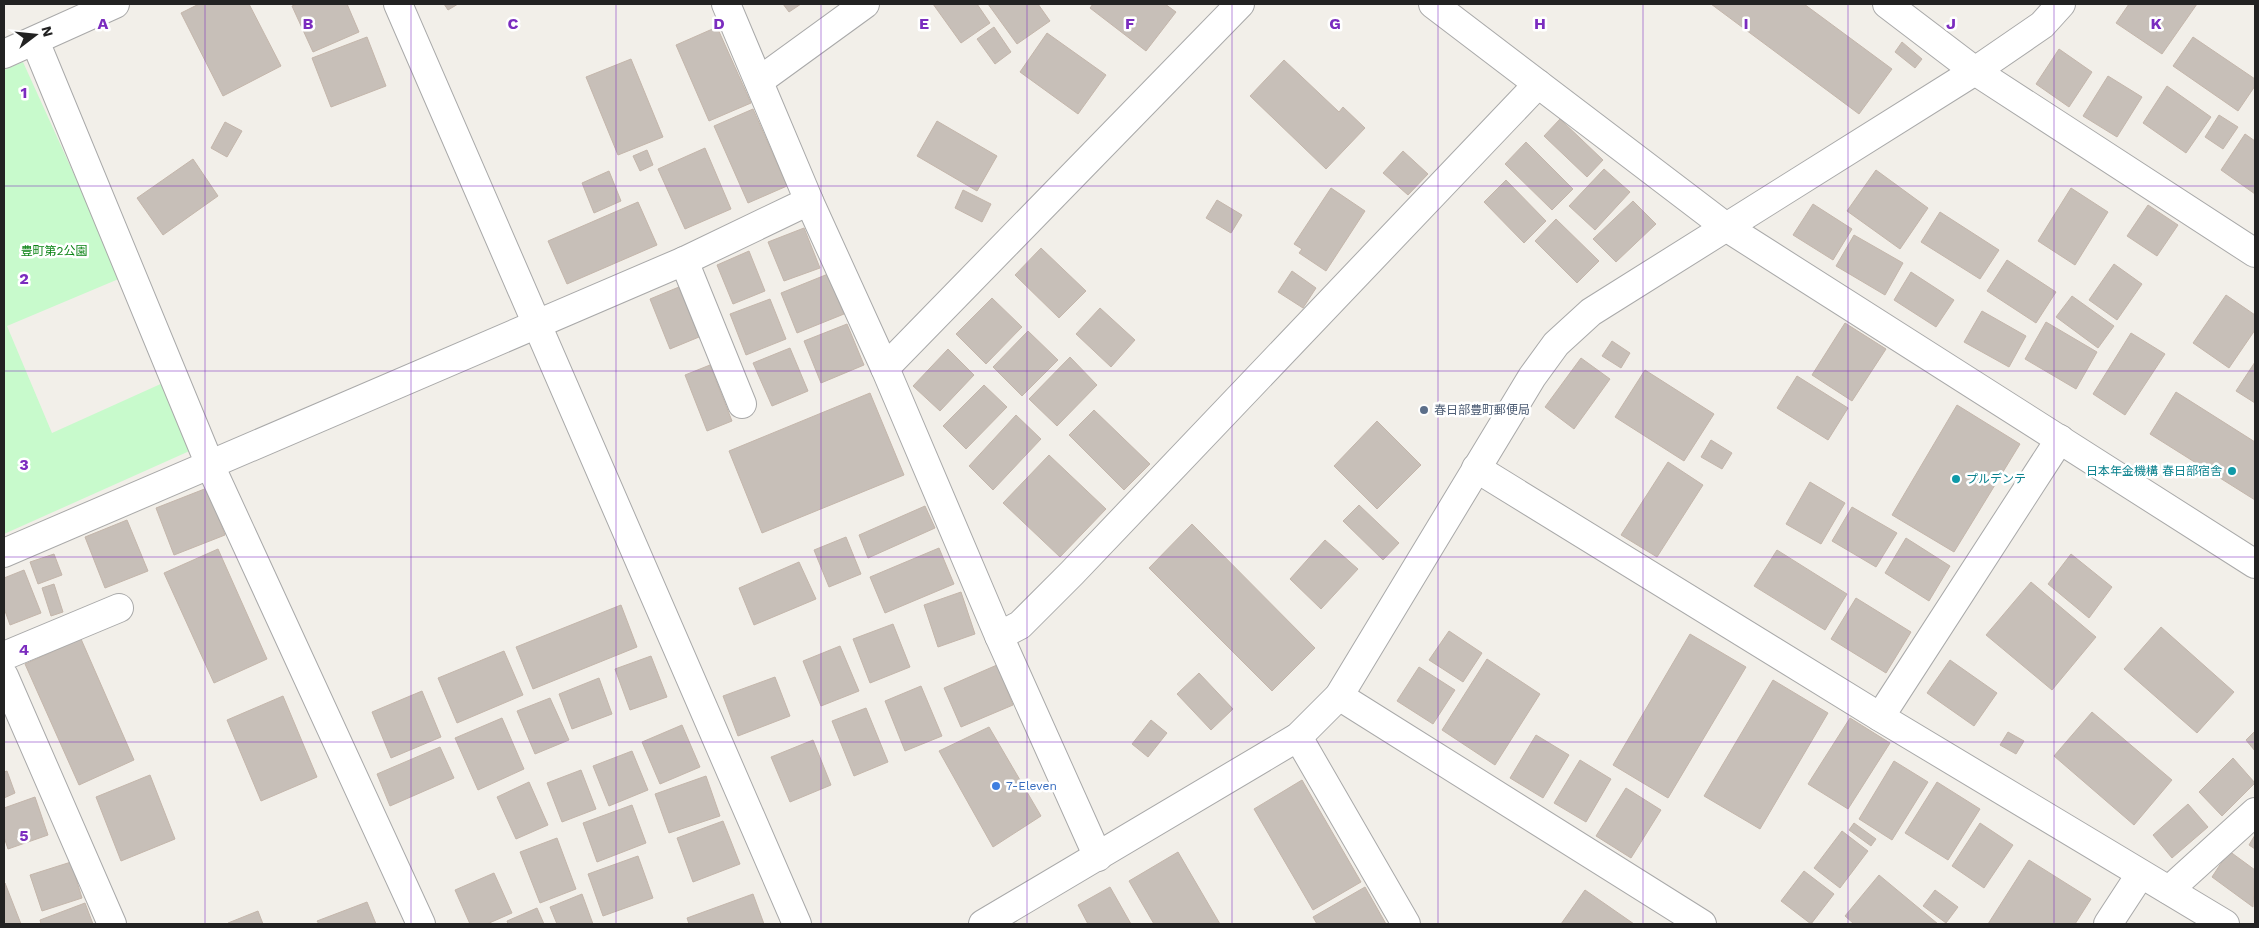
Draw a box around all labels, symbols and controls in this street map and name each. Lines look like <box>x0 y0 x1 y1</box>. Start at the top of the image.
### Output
north arrow <box>10 10 60 60</box>
text: A <box>98 14 109 33</box>
text: B <box>303 14 314 33</box>
text: C <box>508 14 519 33</box>
text: D <box>713 14 725 33</box>
text: E <box>919 14 929 33</box>
text: F <box>1125 14 1135 33</box>
text: G <box>1329 14 1341 33</box>
text: H <box>1534 14 1546 33</box>
text: I <box>1743 14 1749 33</box>
text: J <box>1946 14 1956 33</box>
text: K <box>2150 14 2162 33</box>
text: N <box>38 24 57 39</box>
text: 1 <box>21 83 27 102</box>
park label: 豊町第2公園 <box>21 244 88 258</box>
text: 2 <box>19 269 29 288</box>
place label: 春日部豊町郵便局 <box>1434 403 1530 417</box>
marker: 春日部豊町郵便局 <box>1418 404 1430 416</box>
text: 3 <box>19 455 29 474</box>
place label: 日本年金機構 春日部宿舎 <box>2086 464 2222 478</box>
marker: 日本年金機構 春日部宿舎 <box>2226 465 2238 477</box>
place label: プルデンテ <box>1966 472 2026 486</box>
marker: プルデンテ <box>1950 473 1962 485</box>
text: 4 <box>19 640 29 659</box>
place label: 7-Eleven <box>1006 779 1057 793</box>
marker: 7-Eleven <box>990 780 1002 792</box>
text: 5 <box>19 826 29 845</box>

